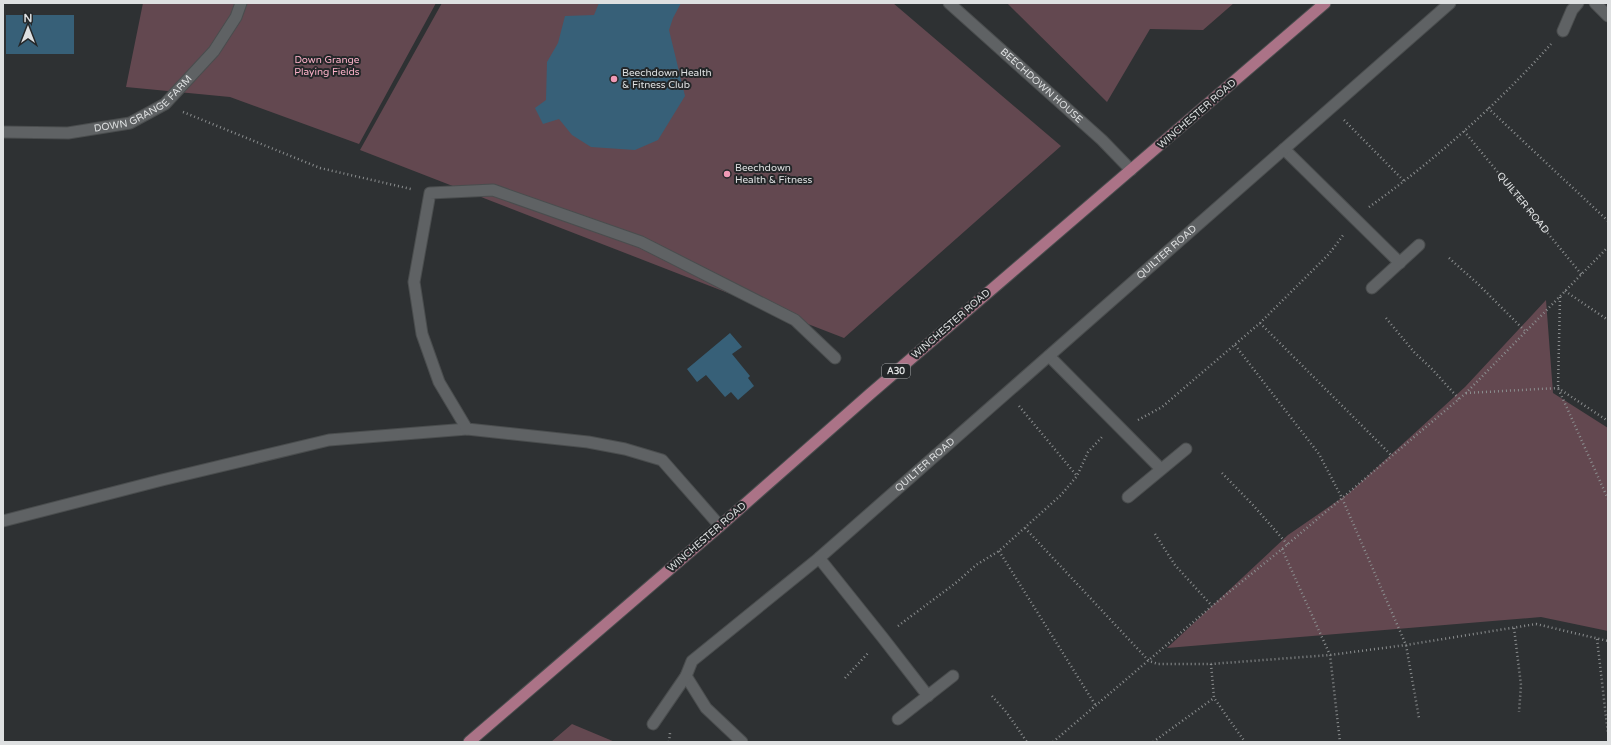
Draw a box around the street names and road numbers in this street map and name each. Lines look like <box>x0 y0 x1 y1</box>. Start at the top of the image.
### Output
street label: BEECHDOWN HOUSE <box>998 46 1085 126</box>
street label: DOWN GRANGE FARM <box>93 73 194 135</box>
street label: WINCHESTER ROAD <box>1155 77 1239 151</box>
street label: QUILTER ROAD <box>1494 170 1552 236</box>
street label: QUILTER ROAD <box>1134 223 1199 282</box>
street label: WINCHESTER ROAD <box>909 287 993 361</box>
road number: A30 <box>882 364 910 378</box>
street label: QUILTER ROAD <box>892 435 957 494</box>
street label: WINCHESTER ROAD <box>665 500 749 574</box>

